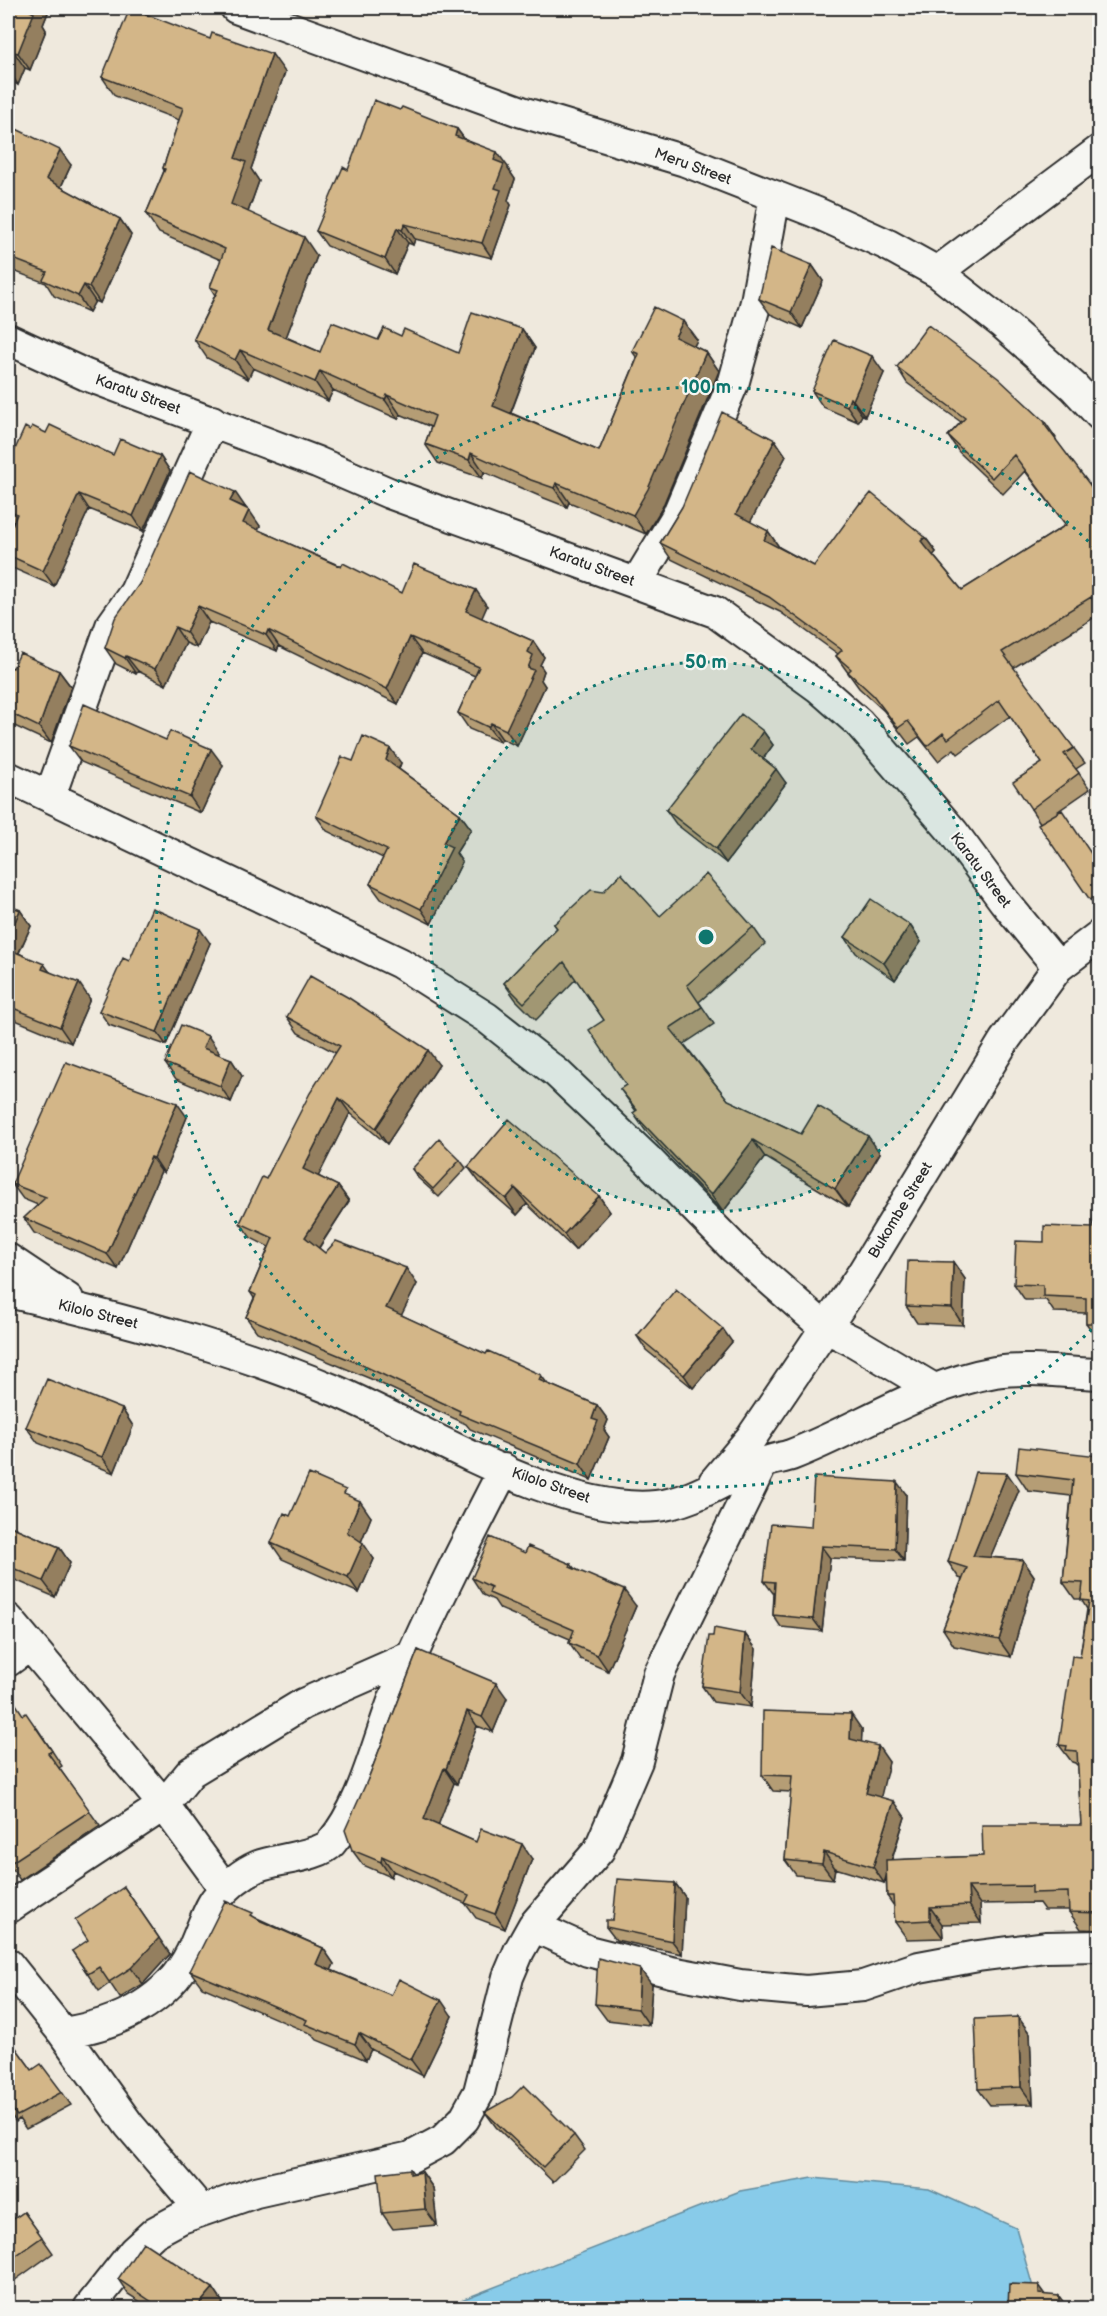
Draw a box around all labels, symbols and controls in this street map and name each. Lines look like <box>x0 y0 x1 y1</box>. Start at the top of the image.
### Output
street label: Meru Street <box>652 144 734 189</box>
street label: Karatu Street <box>93 370 183 419</box>
text: 100 m <box>681 377 731 398</box>
street label: Karatu Street <box>547 542 637 591</box>
text: 50 m <box>685 652 727 673</box>
street label: Karatu Street <box>946 829 1015 912</box>
centre of rings <box>696 927 716 947</box>
street label: Bukombe Street <box>864 1158 937 1262</box>
street label: Kilolo Street <box>56 1295 140 1334</box>
street label: Kilolo Street <box>509 1463 593 1508</box>

